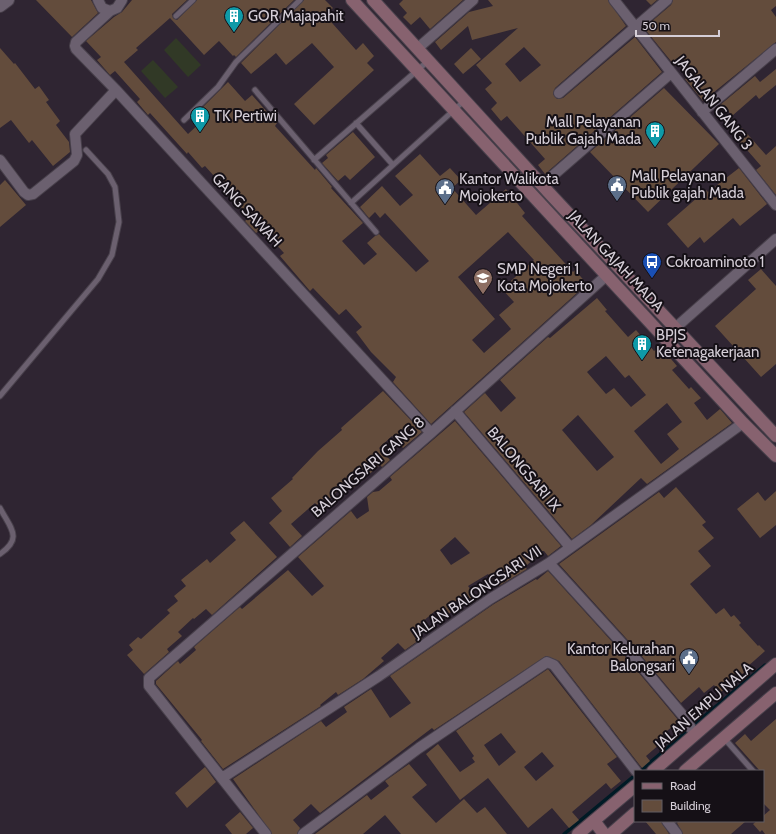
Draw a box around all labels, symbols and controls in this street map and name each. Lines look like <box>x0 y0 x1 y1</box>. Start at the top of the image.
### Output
building icon: GOR Majapahit <box>223 5 245 33</box>
place label: GOR Majapahit <box>248 7 344 25</box>
scale bar <box>636 12 719 38</box>
text: 50 m <box>642 18 670 33</box>
street label: JAGALAN GANG 3 <box>671 52 756 154</box>
building icon: TK Pertiwi <box>189 105 211 133</box>
place label: TK Pertiwi <box>214 107 277 125</box>
place label: Mall Pelayanan Publik Gajah Mada <box>526 113 642 148</box>
building icon: Mall Pelayanan Publik Gajah Mada <box>644 120 666 148</box>
place label: Mall Pelayanan Publik gajah Mada <box>631 167 745 202</box>
street label: GANG SAWAH <box>208 169 286 251</box>
place label: Kantor Walikota Mojokerto <box>459 170 559 205</box>
public building icon: Mall Pelayanan Publik gajah Mada <box>606 174 628 202</box>
public building icon: Kantor Walikota Mojokerto <box>434 177 456 205</box>
street label: JALAN GAJAH MADA <box>564 206 668 316</box>
bus stop icon: Cokroaminoto 1 <box>641 251 663 279</box>
place label: Cokroaminoto 1 <box>666 253 764 271</box>
place label: SMP Negeri 1 Kota Mojokerto <box>497 260 593 295</box>
school or university icon: SMP Negeri 1 Kota Mojokerto <box>472 267 494 295</box>
place label: BPJS Ketenagakerjaan <box>656 326 759 361</box>
building icon: BPJS Ketenagakerjaan <box>631 333 653 361</box>
street label: BALONGSARI GANG 8 <box>308 413 428 521</box>
street label: BALONGSARI IX <box>484 423 565 515</box>
street label: JALAN BALONGSARI VII <box>408 542 545 643</box>
place label: Kantor Kelurahan Balongsari <box>567 640 675 675</box>
public building icon: Kantor Kelurahan Balongsari <box>678 647 700 675</box>
street label: JALAN EMPU NALA <box>651 658 757 754</box>
legend <box>634 770 764 822</box>
text: Road <box>670 778 696 793</box>
text: Building <box>670 798 712 813</box>

